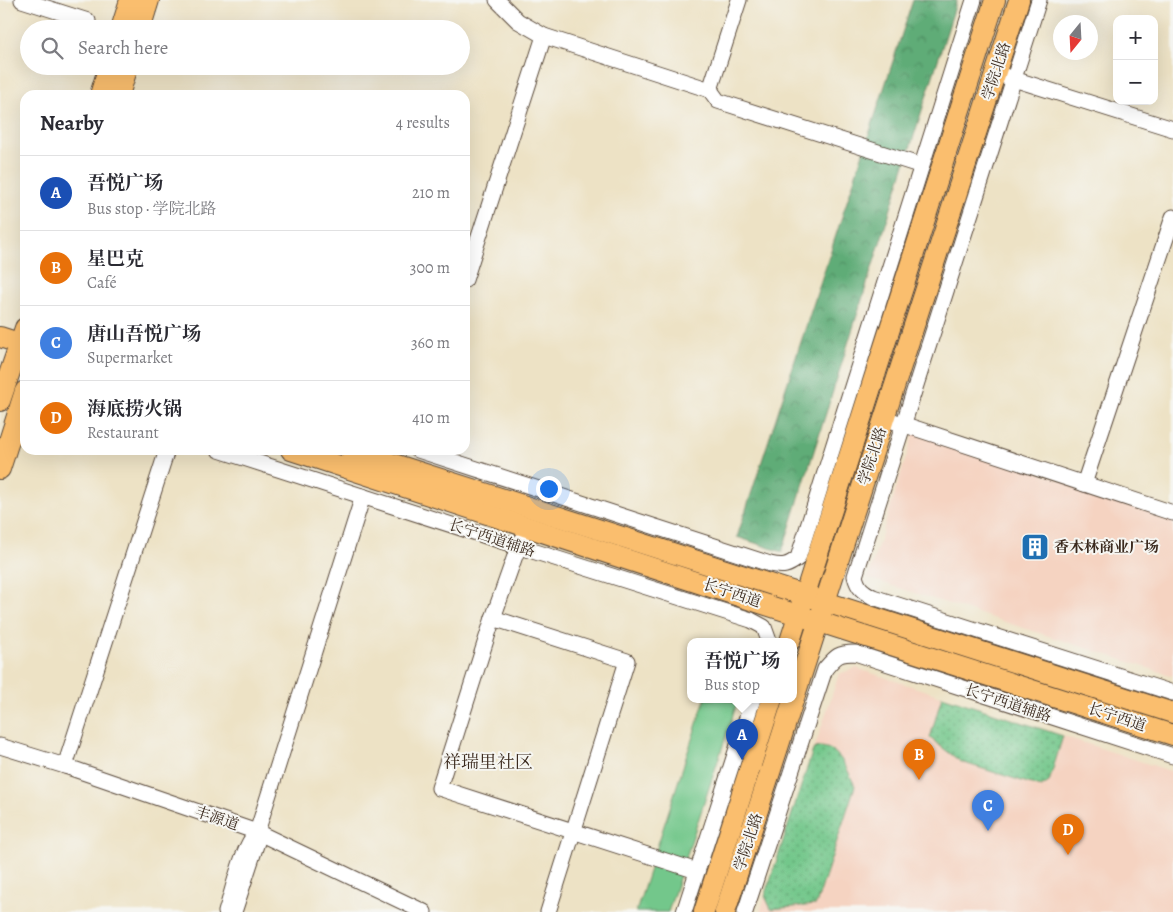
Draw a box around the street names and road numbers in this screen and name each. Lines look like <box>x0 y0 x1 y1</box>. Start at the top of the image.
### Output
street label: 学院北路 <box>977 39 1015 103</box>
street label: 学院北路 <box>853 424 891 488</box>
street label: 长宁西道辅路 <box>446 515 538 561</box>
street label: 长宁西道 <box>700 574 764 612</box>
street label: 长宁西道辅路 <box>962 680 1054 726</box>
street label: 长宁西道 <box>1085 698 1149 736</box>
street label: 丰源道 <box>192 801 242 835</box>
street label: 学院北路 <box>729 810 767 874</box>

